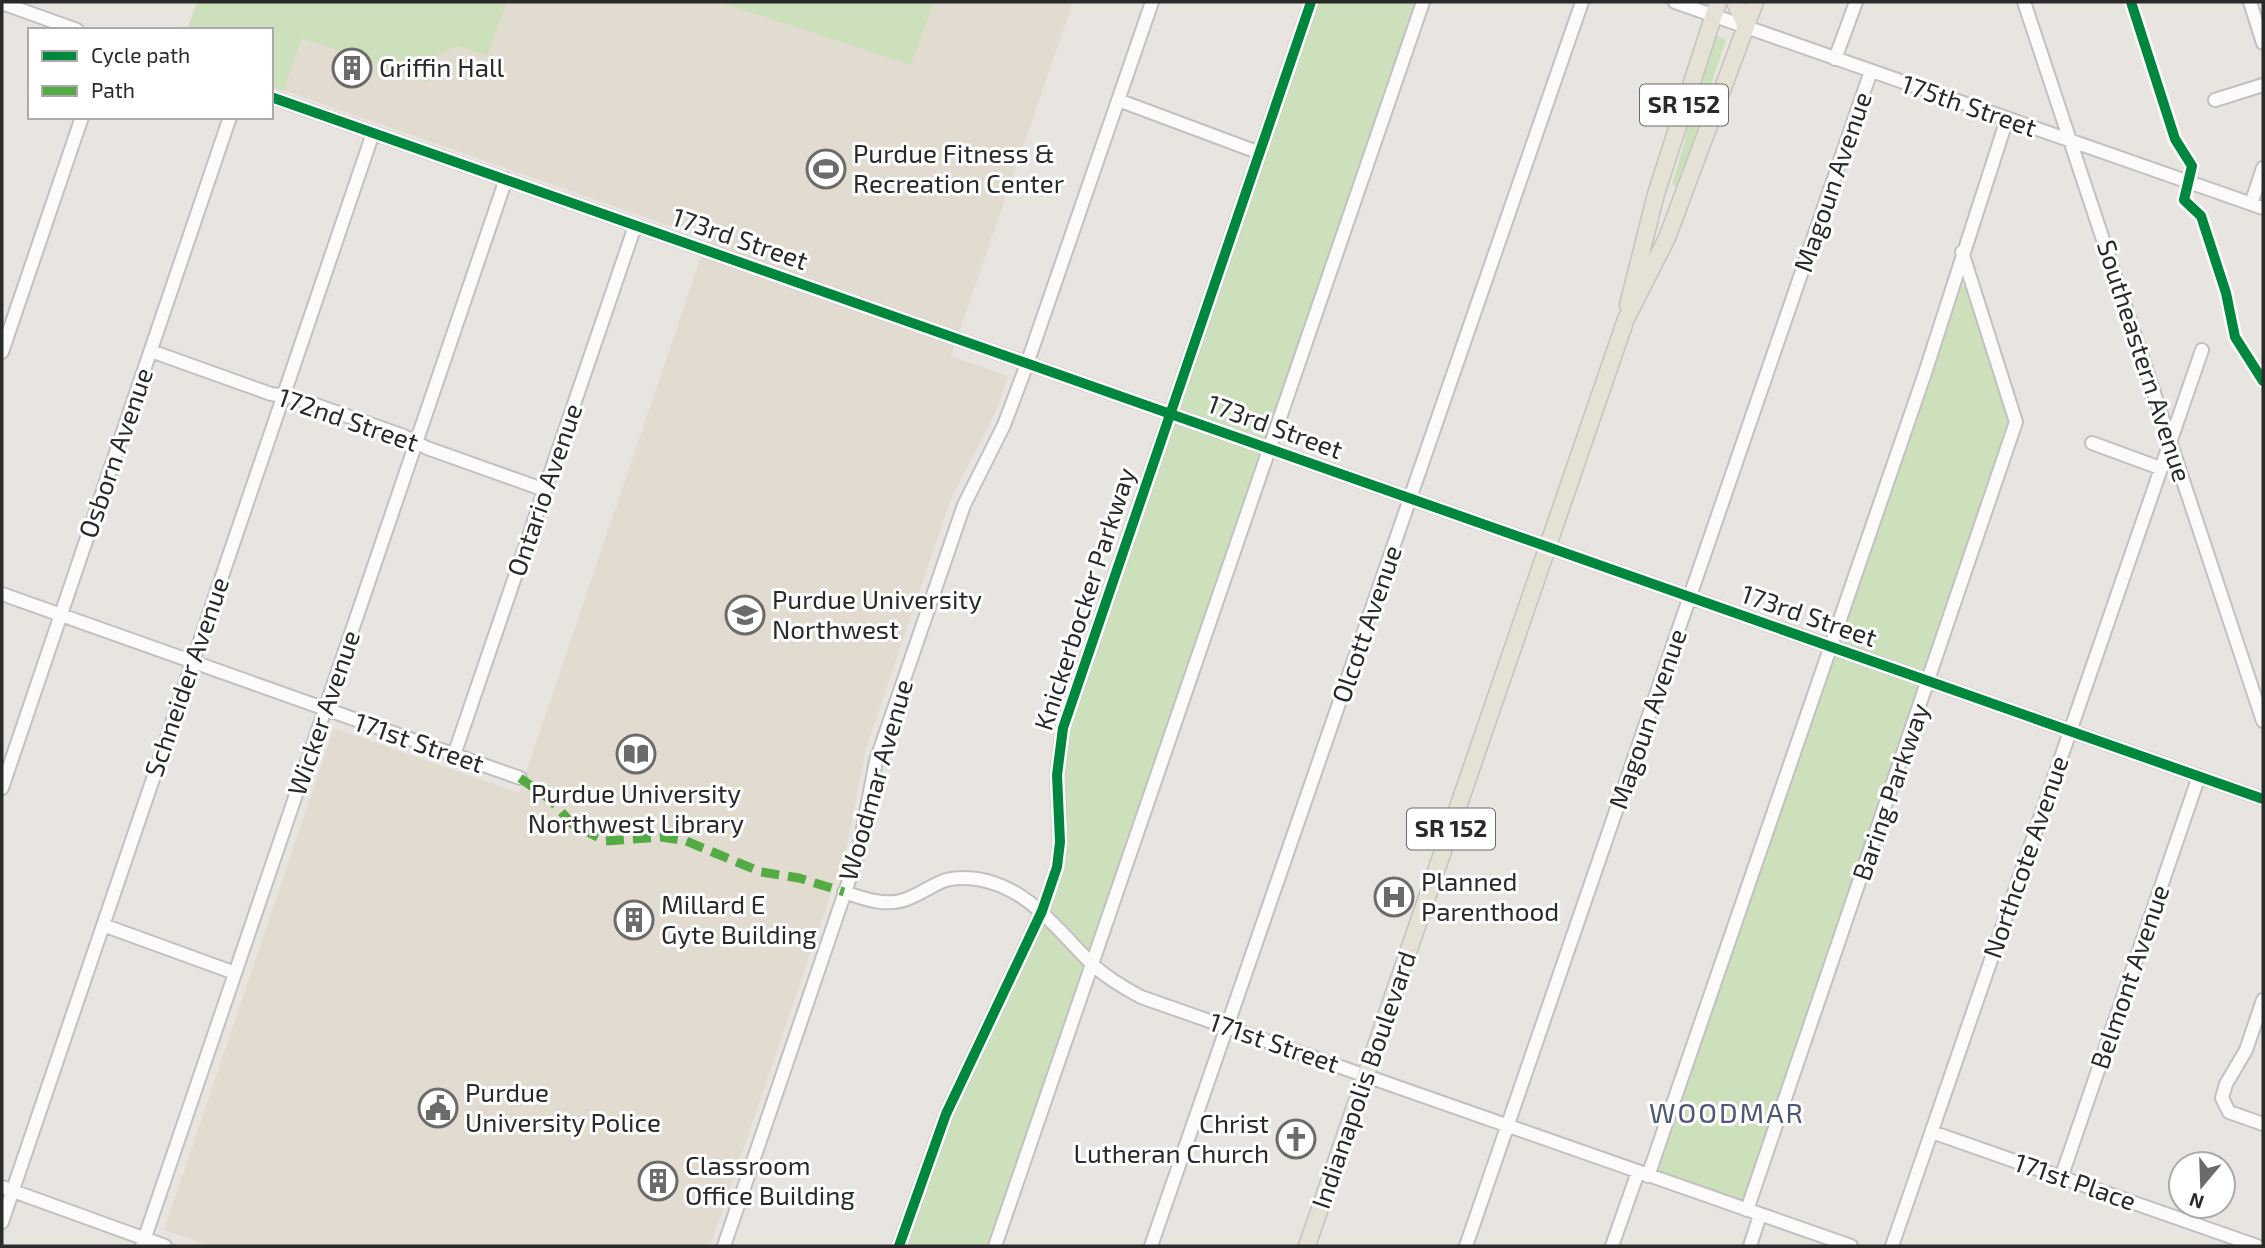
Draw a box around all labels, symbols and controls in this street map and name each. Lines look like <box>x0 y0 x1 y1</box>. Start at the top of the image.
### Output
legend <box>28 28 273 119</box>
text: Cycle path <box>91 42 190 67</box>
building icon: Griffin Hall <box>331 47 373 89</box>
place label: Griffin Hall <box>379 51 505 82</box>
street label: 175th Street <box>1898 67 2041 142</box>
text: Path <box>91 77 135 102</box>
road number: SR 152 <box>1640 84 1728 125</box>
street label: Magoun Avenue <box>1786 87 1877 276</box>
place label: Purdue Fitness & Recreation Center <box>853 137 1064 198</box>
sports icon: Purdue Fitness & Recreation Center <box>805 148 847 190</box>
street label: 173rd Street <box>669 200 812 275</box>
street label: Southeastern Avenue <box>2092 236 2199 485</box>
street label: Osborn Avenue <box>71 363 158 542</box>
street label: 172nd Street <box>274 380 423 457</box>
street label: 173rd Street <box>1204 387 1347 464</box>
street label: Ontario Avenue <box>500 399 588 580</box>
street label: Knickerbocker Parkway <box>1026 463 1141 734</box>
street label: Olcott Avenue <box>1324 541 1407 706</box>
street label: Schneider Avenue <box>137 573 234 780</box>
street label: 173rd Street <box>1738 577 1881 652</box>
place label: Purdue University Northwest <box>772 583 982 644</box>
school or university icon: Purdue University Northwest <box>724 594 766 636</box>
street label: Magoun Avenue <box>1601 624 1692 813</box>
street label: Wicker Avenue <box>280 626 365 799</box>
street label: Woodmar Avenue <box>831 675 918 884</box>
street label: Baring Parkway <box>1845 699 1934 884</box>
street label: 171st Street <box>351 705 489 778</box>
library icon: Purdue University Northwest Library <box>615 733 657 775</box>
street label: Northcote Avenue <box>1975 751 2074 962</box>
place label: Purdue University Northwest Library <box>528 777 744 838</box>
road number: SR 152 <box>1407 808 1495 850</box>
place label: Planned Parenthood <box>1421 865 1559 926</box>
hospital icon: Planned Parenthood <box>1373 876 1415 918</box>
street label: Belmont Avenue <box>2083 880 2175 1073</box>
place label: Millard E Gyte Building <box>661 888 817 949</box>
building icon: Millard E Gyte Building <box>613 899 655 941</box>
street label: Indianapolis Boulevard <box>1304 947 1421 1212</box>
street label: 171st Street <box>1206 1005 1344 1078</box>
place label: Purdue University Police <box>465 1076 661 1137</box>
public building icon: Purdue University Police <box>417 1087 459 1129</box>
district label: WOODMAR <box>1649 1095 1805 1129</box>
place label: Christ Lutheran Church <box>1074 1107 1269 1168</box>
church icon: Christ Lutheran Church <box>1275 1118 1317 1160</box>
street label: 171st Place <box>2011 1145 2140 1216</box>
place label: Classroom Office Building <box>685 1149 855 1210</box>
north arrow <box>2167 1150 2237 1220</box>
building icon: Classroom Office Building <box>637 1160 679 1202</box>
text: N <box>2186 1188 2207 1215</box>

